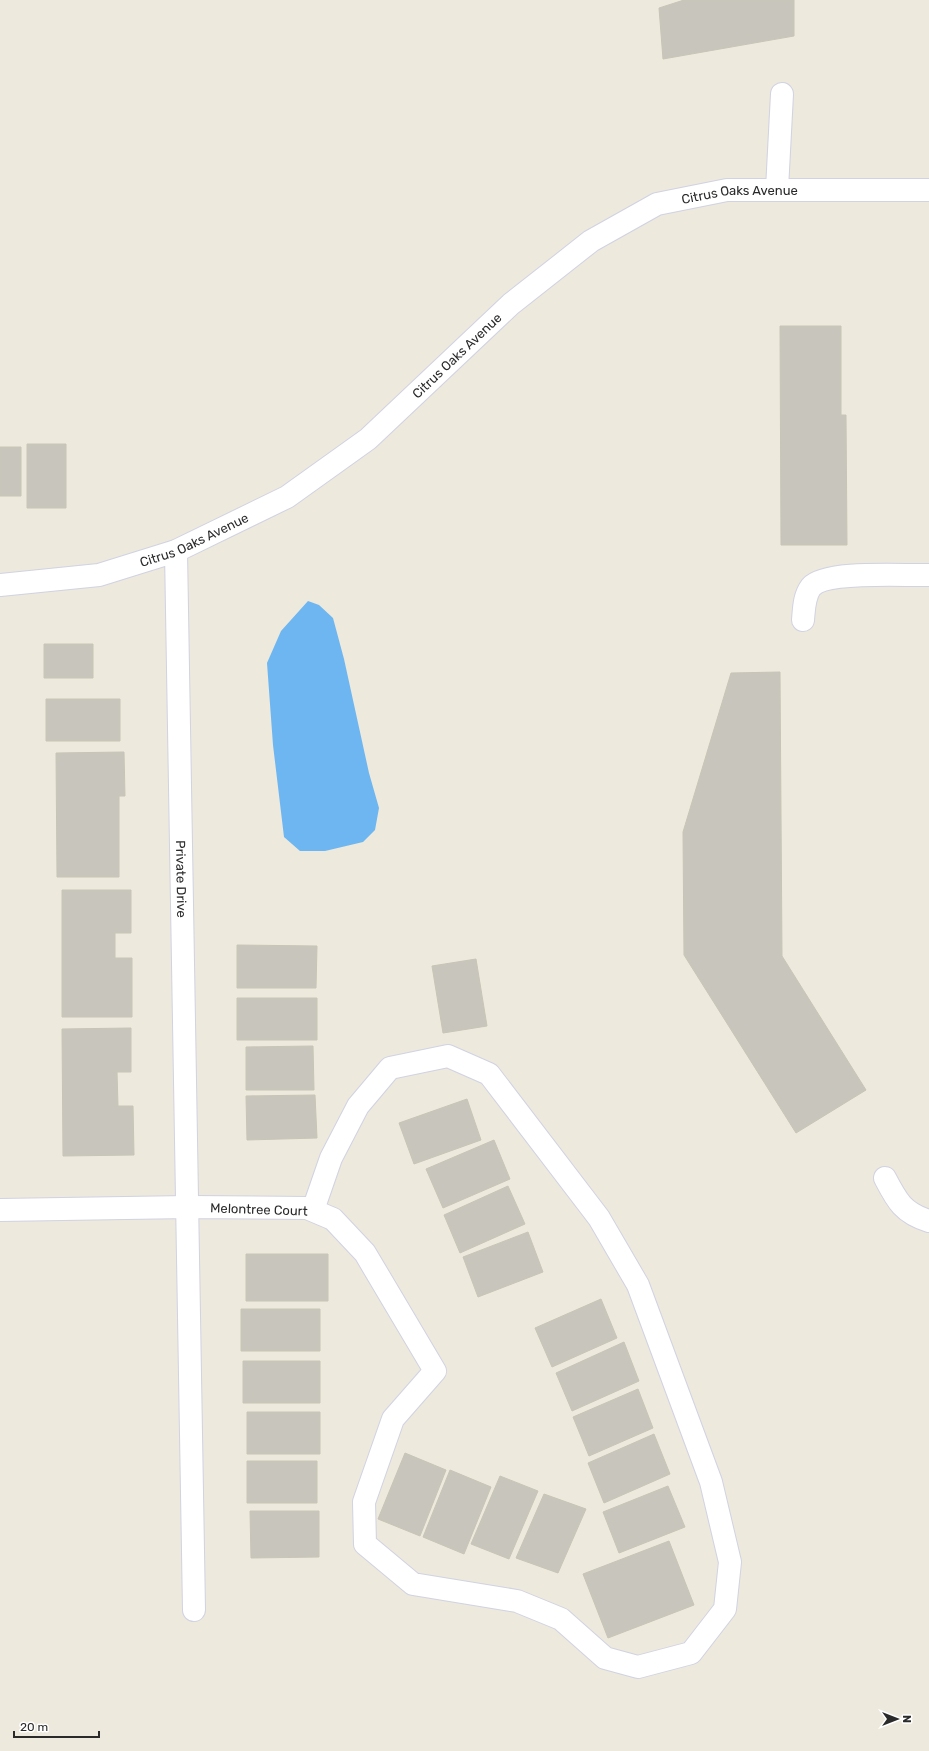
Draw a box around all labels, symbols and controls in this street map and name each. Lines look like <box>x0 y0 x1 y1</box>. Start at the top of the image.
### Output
street label: Citrus Oaks Avenue <box>680 183 798 207</box>
street label: Citrus Oaks Avenue <box>409 310 505 401</box>
street label: Citrus Oaks Avenue <box>138 510 251 570</box>
street label: Private Drive <box>173 840 189 918</box>
street label: Melontree Court <box>210 1200 308 1219</box>
north arrow <box>877 1699 917 1739</box>
scale bar <box>14 1713 99 1739</box>
text: N <box>900 1715 913 1723</box>
text: 20 m <box>20 1720 48 1734</box>

